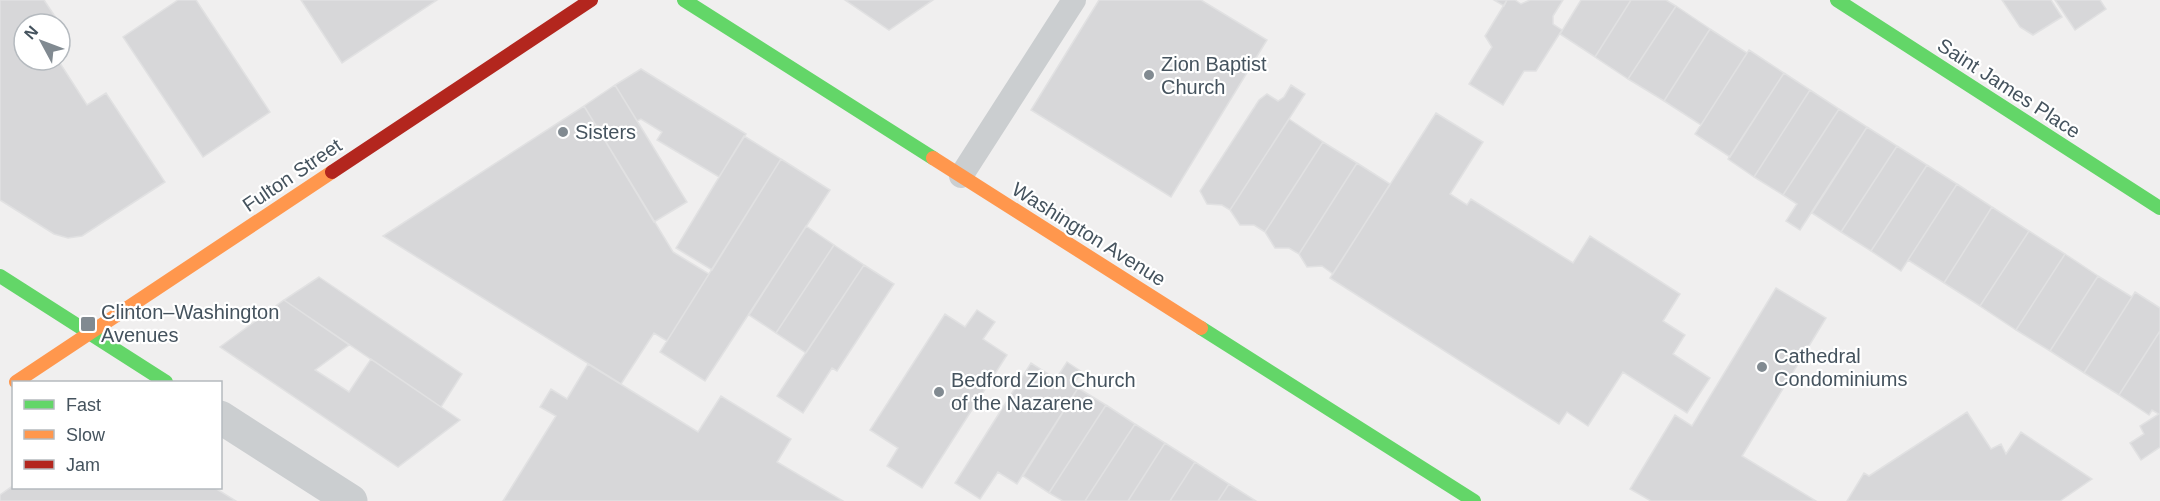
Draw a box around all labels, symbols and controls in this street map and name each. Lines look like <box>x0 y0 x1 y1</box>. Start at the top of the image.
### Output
north arrow <box>12 12 72 72</box>
text: N <box>21 23 41 42</box>
street label: Saint James Place <box>1934 34 2084 142</box>
place label: Zion Baptist Church <box>1161 53 1267 98</box>
marker: Zion Baptist Church <box>1142 68 1156 82</box>
place label: Sisters <box>575 121 636 143</box>
marker: Sisters <box>556 125 570 139</box>
street label: Fulton Street <box>238 134 346 216</box>
street label: Washington Avenue <box>1008 178 1170 290</box>
place label: Clinton–Washington Avenues <box>101 301 279 346</box>
marker: Clinton–Washington Avenues <box>79 315 97 333</box>
place label: Cathedral Condominiums <box>1774 345 1907 390</box>
marker: Cathedral Condominiums <box>1755 360 1769 374</box>
place label: Bedford Zion Church of the Nazarene <box>951 369 1136 414</box>
legend <box>12 381 222 489</box>
marker: Bedford Zion Church of the Nazarene <box>932 385 946 399</box>
text: Fast <box>66 395 101 415</box>
text: Slow <box>66 425 106 445</box>
text: Jam <box>66 455 100 475</box>

